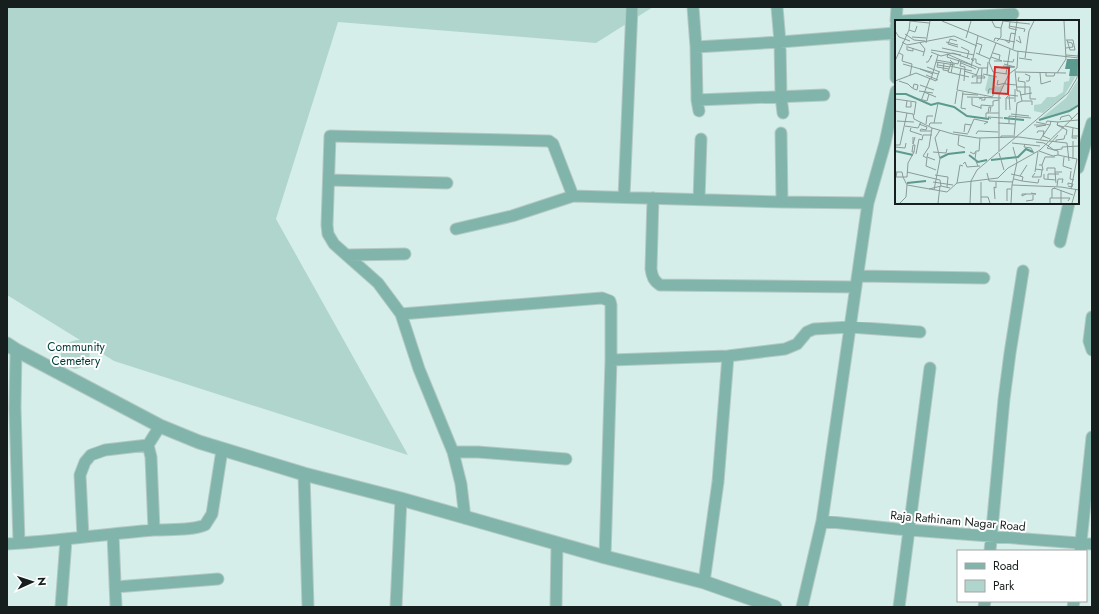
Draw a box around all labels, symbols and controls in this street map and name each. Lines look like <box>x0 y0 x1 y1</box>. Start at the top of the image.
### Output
inset map <box>895 20 1079 204</box>
park label: Community Cemetery <box>47 338 105 370</box>
street label: Raja Rathinam Nagar Road <box>889 506 1027 536</box>
legend <box>957 550 1087 602</box>
text: Road <box>993 557 1019 575</box>
north arrow <box>12 562 52 602</box>
text: N <box>34 577 50 586</box>
text: Park <box>993 577 1015 595</box>

